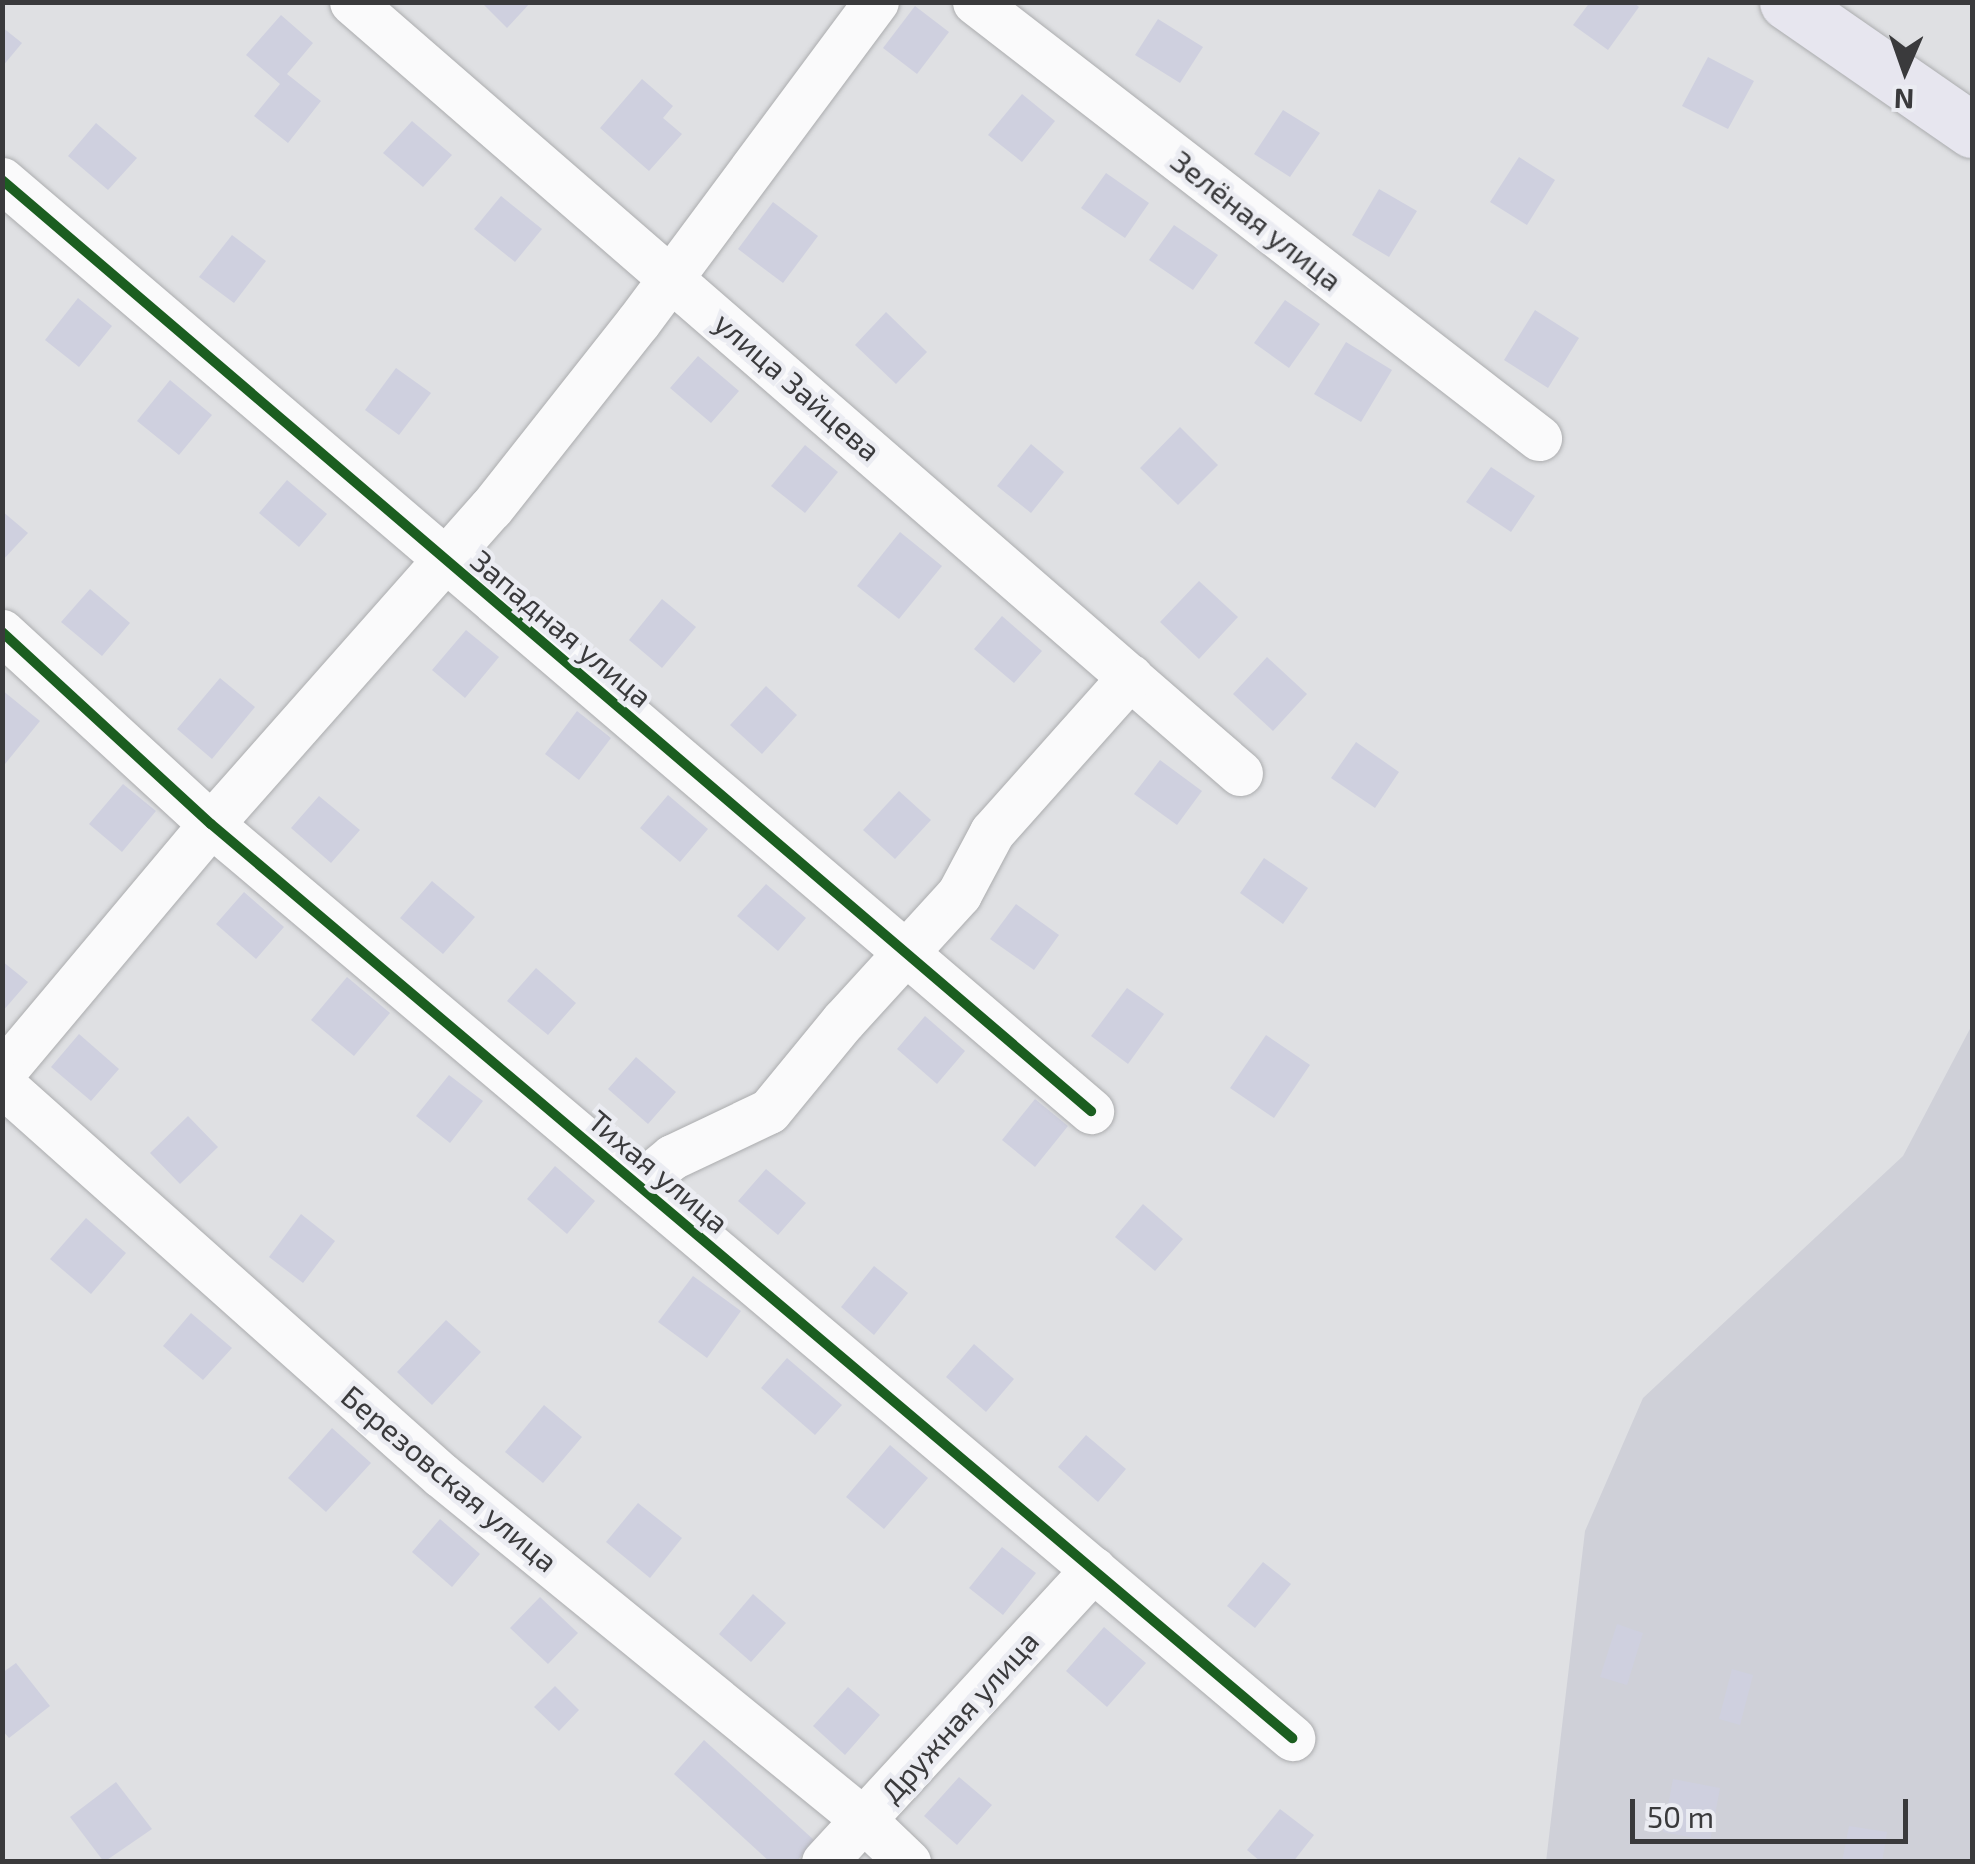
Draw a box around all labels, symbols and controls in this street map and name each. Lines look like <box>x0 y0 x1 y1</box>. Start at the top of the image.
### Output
north arrow <box>1855 20 1955 120</box>
text: N <box>1893 83 1915 117</box>
street label: Зелёная улица <box>1165 142 1349 298</box>
street label: улица Зайцева <box>708 304 888 468</box>
street label: Западная улица <box>464 542 660 714</box>
street label: Тихая улица <box>582 1102 736 1240</box>
street label: Березовская улица <box>335 1377 565 1579</box>
street label: Дружная улица <box>873 1623 1045 1809</box>
scale bar <box>1635 1779 1912 1841</box>
text: 50 m <box>1647 1798 1714 1834</box>

